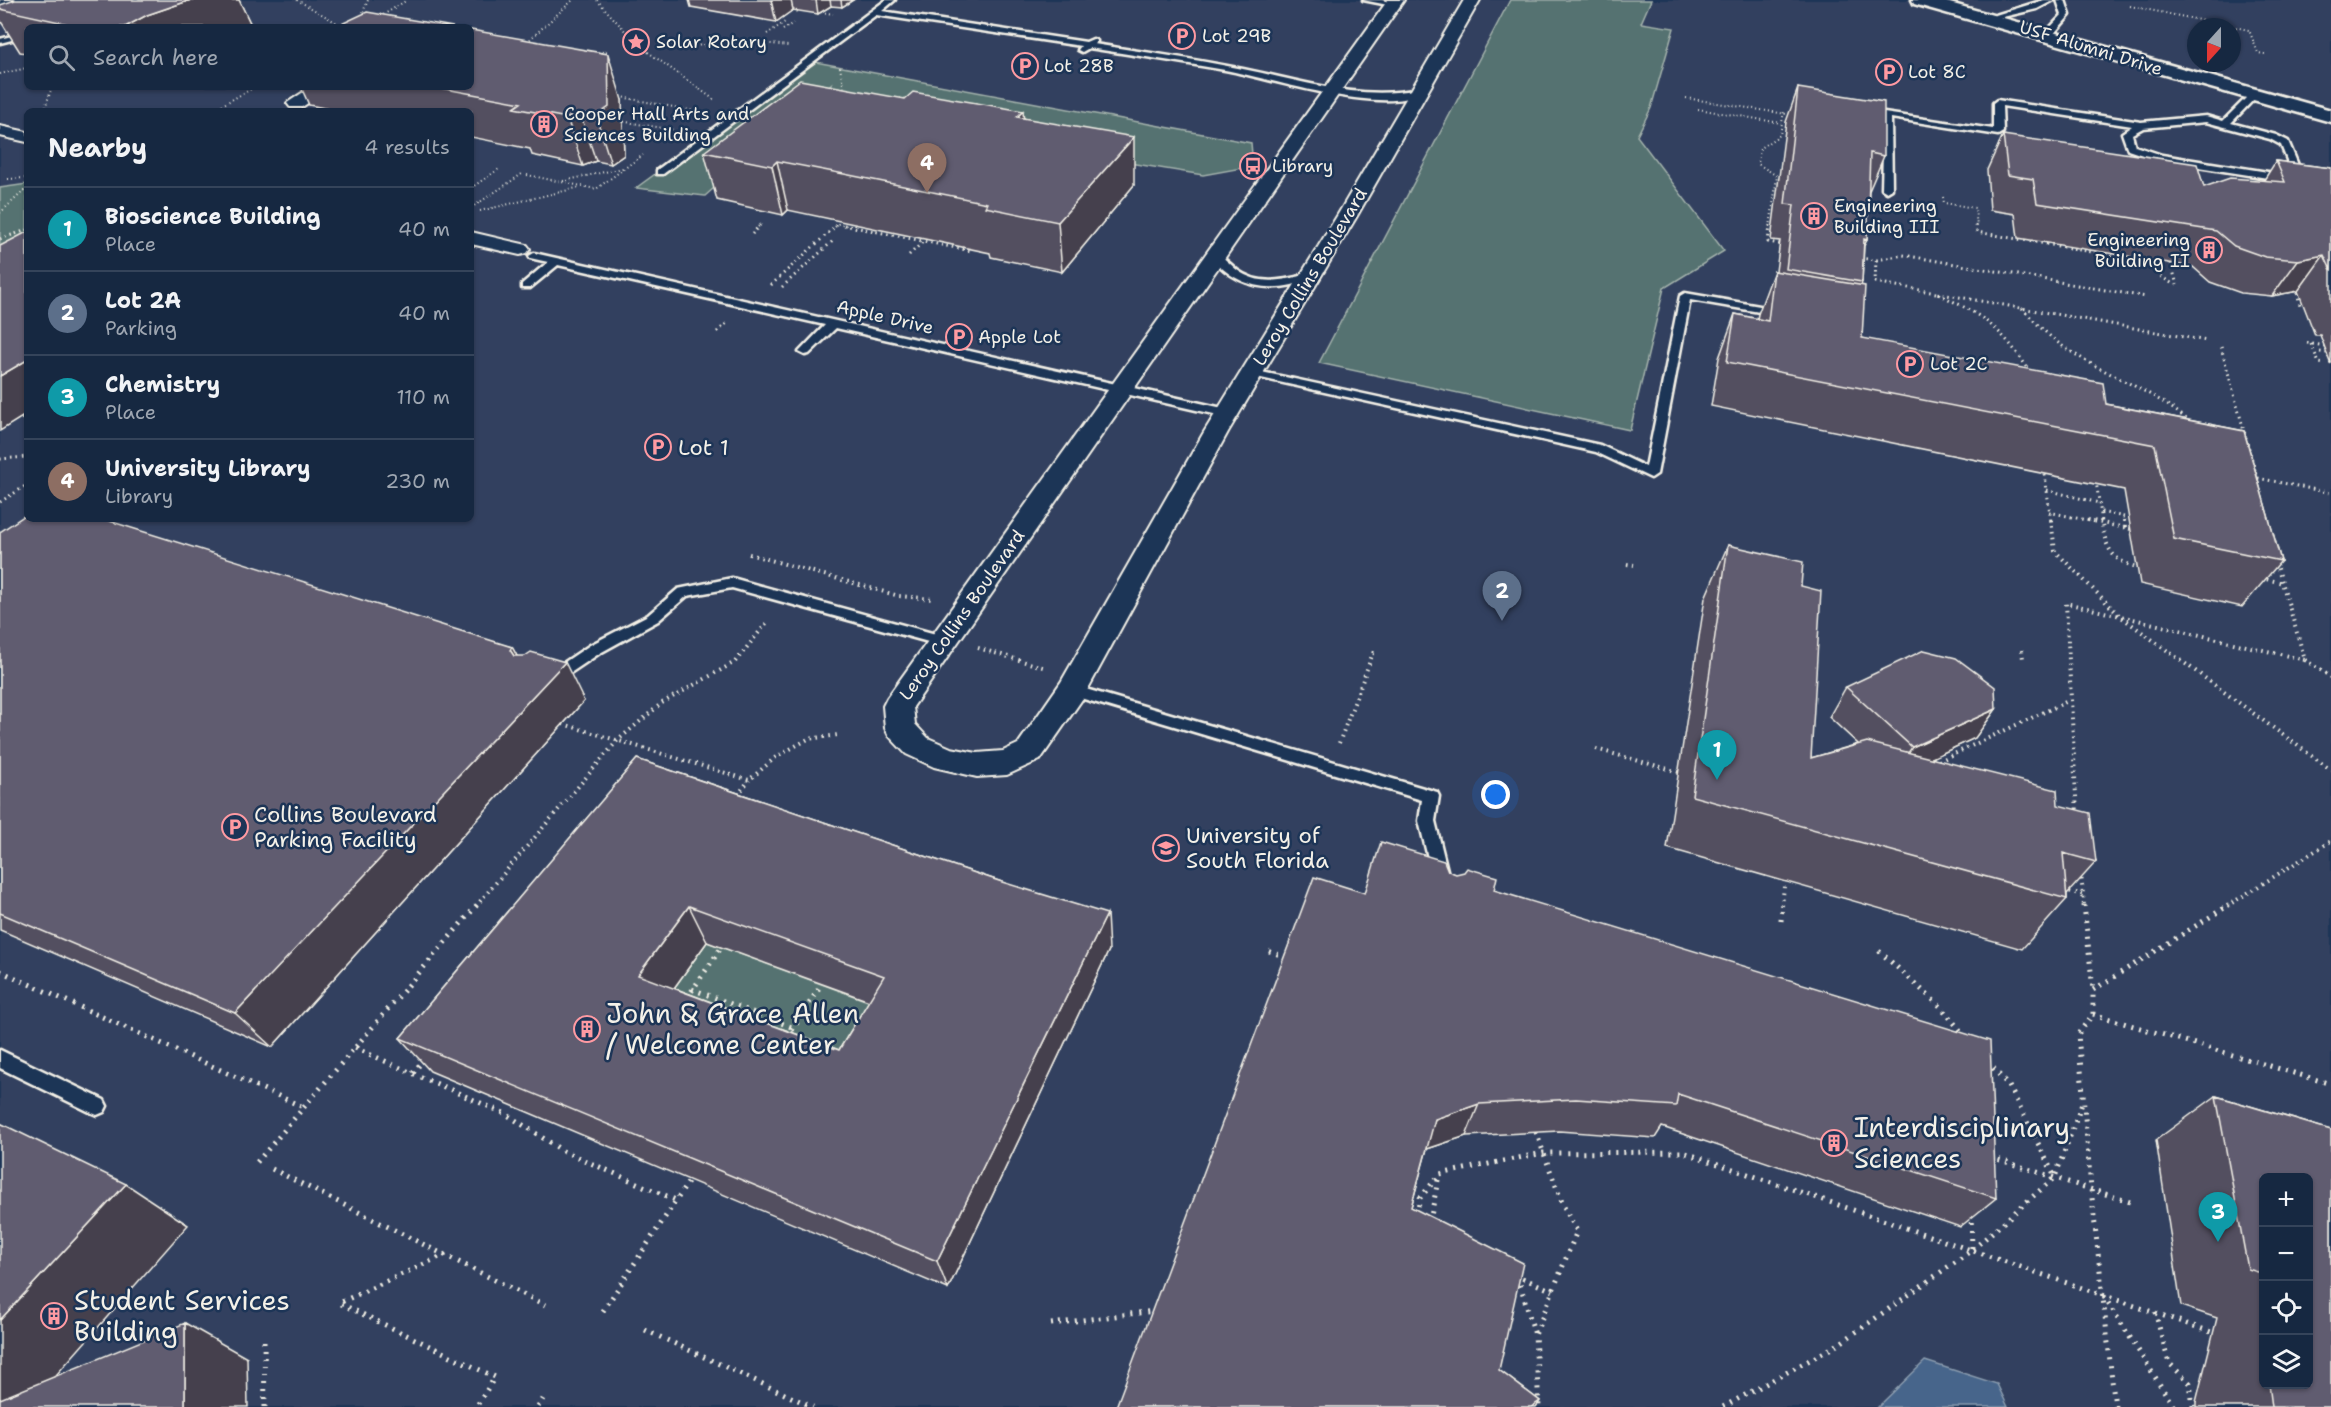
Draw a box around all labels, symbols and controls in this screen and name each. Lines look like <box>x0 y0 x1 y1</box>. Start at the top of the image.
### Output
street label: USF Alumni Drive <box>2016 15 2166 81</box>
north arrow <box>2187 18 2241 72</box>
parking icon: Lot 29B <box>1167 21 1197 51</box>
search box <box>24 24 474 90</box>
place label: Lot 29B <box>1202 24 1271 48</box>
place icon: Solar Rotary <box>621 27 651 57</box>
place label: Solar Rotary <box>656 30 767 54</box>
icon: search <box>45 41 78 74</box>
text: Search here <box>93 43 219 72</box>
parking icon: Lot 28B <box>1010 51 1040 81</box>
place label: Lot 28B <box>1044 54 1114 78</box>
parking icon: Lot 8C <box>1874 57 1904 87</box>
place label: Lot 8C <box>1908 60 1966 84</box>
place label: Cooper Hall Arts and Sciences Building <box>564 102 749 147</box>
building icon: Cooper Hall Arts and Sciences Building <box>529 109 559 139</box>
text: Nearby <box>48 130 147 165</box>
text: 4 results <box>364 134 450 160</box>
pin: 4 <box>908 144 946 193</box>
bus stop icon: Library <box>1238 151 1268 181</box>
place label: Library <box>1272 154 1333 178</box>
street label: Leroy Collins Boulevard <box>1247 184 1373 370</box>
place label: Engineering Building III <box>1834 194 1939 239</box>
building icon: Engineering Building III <box>1799 201 1829 231</box>
text: Bioscience Building <box>105 202 321 231</box>
text: 1 <box>63 216 72 242</box>
text: 40 m <box>398 216 450 242</box>
place label: Engineering Building II <box>2087 228 2190 273</box>
text: Place <box>105 231 156 257</box>
building icon: Engineering Building II <box>2194 235 2224 265</box>
text: Lot 2A <box>105 286 181 315</box>
street label: Apple Drive <box>834 294 936 340</box>
text: 2 <box>61 300 75 326</box>
text: 40 m <box>398 300 450 326</box>
text: Parking <box>105 315 177 341</box>
parking icon: Apple Lot <box>944 322 974 352</box>
place label: Apple Lot <box>978 325 1061 349</box>
parking icon: Lot 2C <box>1895 349 1925 379</box>
place label: Lot 2C <box>1930 352 1987 376</box>
text: Chemistry <box>105 370 220 399</box>
text: 3 <box>61 384 75 410</box>
text: 110 m <box>396 384 450 410</box>
text: Place <box>105 399 156 425</box>
parking icon: Lot 1 <box>643 432 673 462</box>
place label: Lot 1 <box>678 433 729 462</box>
text: University Library <box>105 454 311 483</box>
text: 4 <box>61 468 75 494</box>
text: 230 m <box>385 468 450 494</box>
text: Library <box>105 483 173 509</box>
street label: Leroy Collins Boulevard <box>894 525 1030 705</box>
pin: 2 <box>1482 572 1522 621</box>
pin: 1 <box>1698 730 1736 780</box>
your location <box>1481 780 1510 809</box>
place label: Collins Boulevard Parking Facility <box>254 800 437 854</box>
parking icon: Collins Boulevard Parking Facility <box>220 812 250 842</box>
place label: University of South Florida <box>1186 821 1329 875</box>
school or university icon: University of South Florida <box>1151 833 1181 863</box>
place label: John & Grace Allen / Welcome Center <box>606 995 859 1063</box>
building icon: John & Grace Allen / Welcome Center <box>572 1014 602 1044</box>
place label: Interdisciplinary Sciences <box>1854 1109 2070 1177</box>
building icon: Interdisciplinary Sciences <box>1819 1128 1849 1158</box>
map controls <box>2259 1173 2313 1389</box>
button: + <box>2259 1173 2313 1227</box>
pin: 3 <box>2198 1192 2238 1242</box>
button: − <box>2259 1227 2313 1281</box>
button: locate <box>2259 1281 2313 1335</box>
place label: Student Services Building <box>74 1282 290 1350</box>
building icon: Student Services Building <box>39 1301 69 1331</box>
button: layers <box>2259 1335 2313 1389</box>

